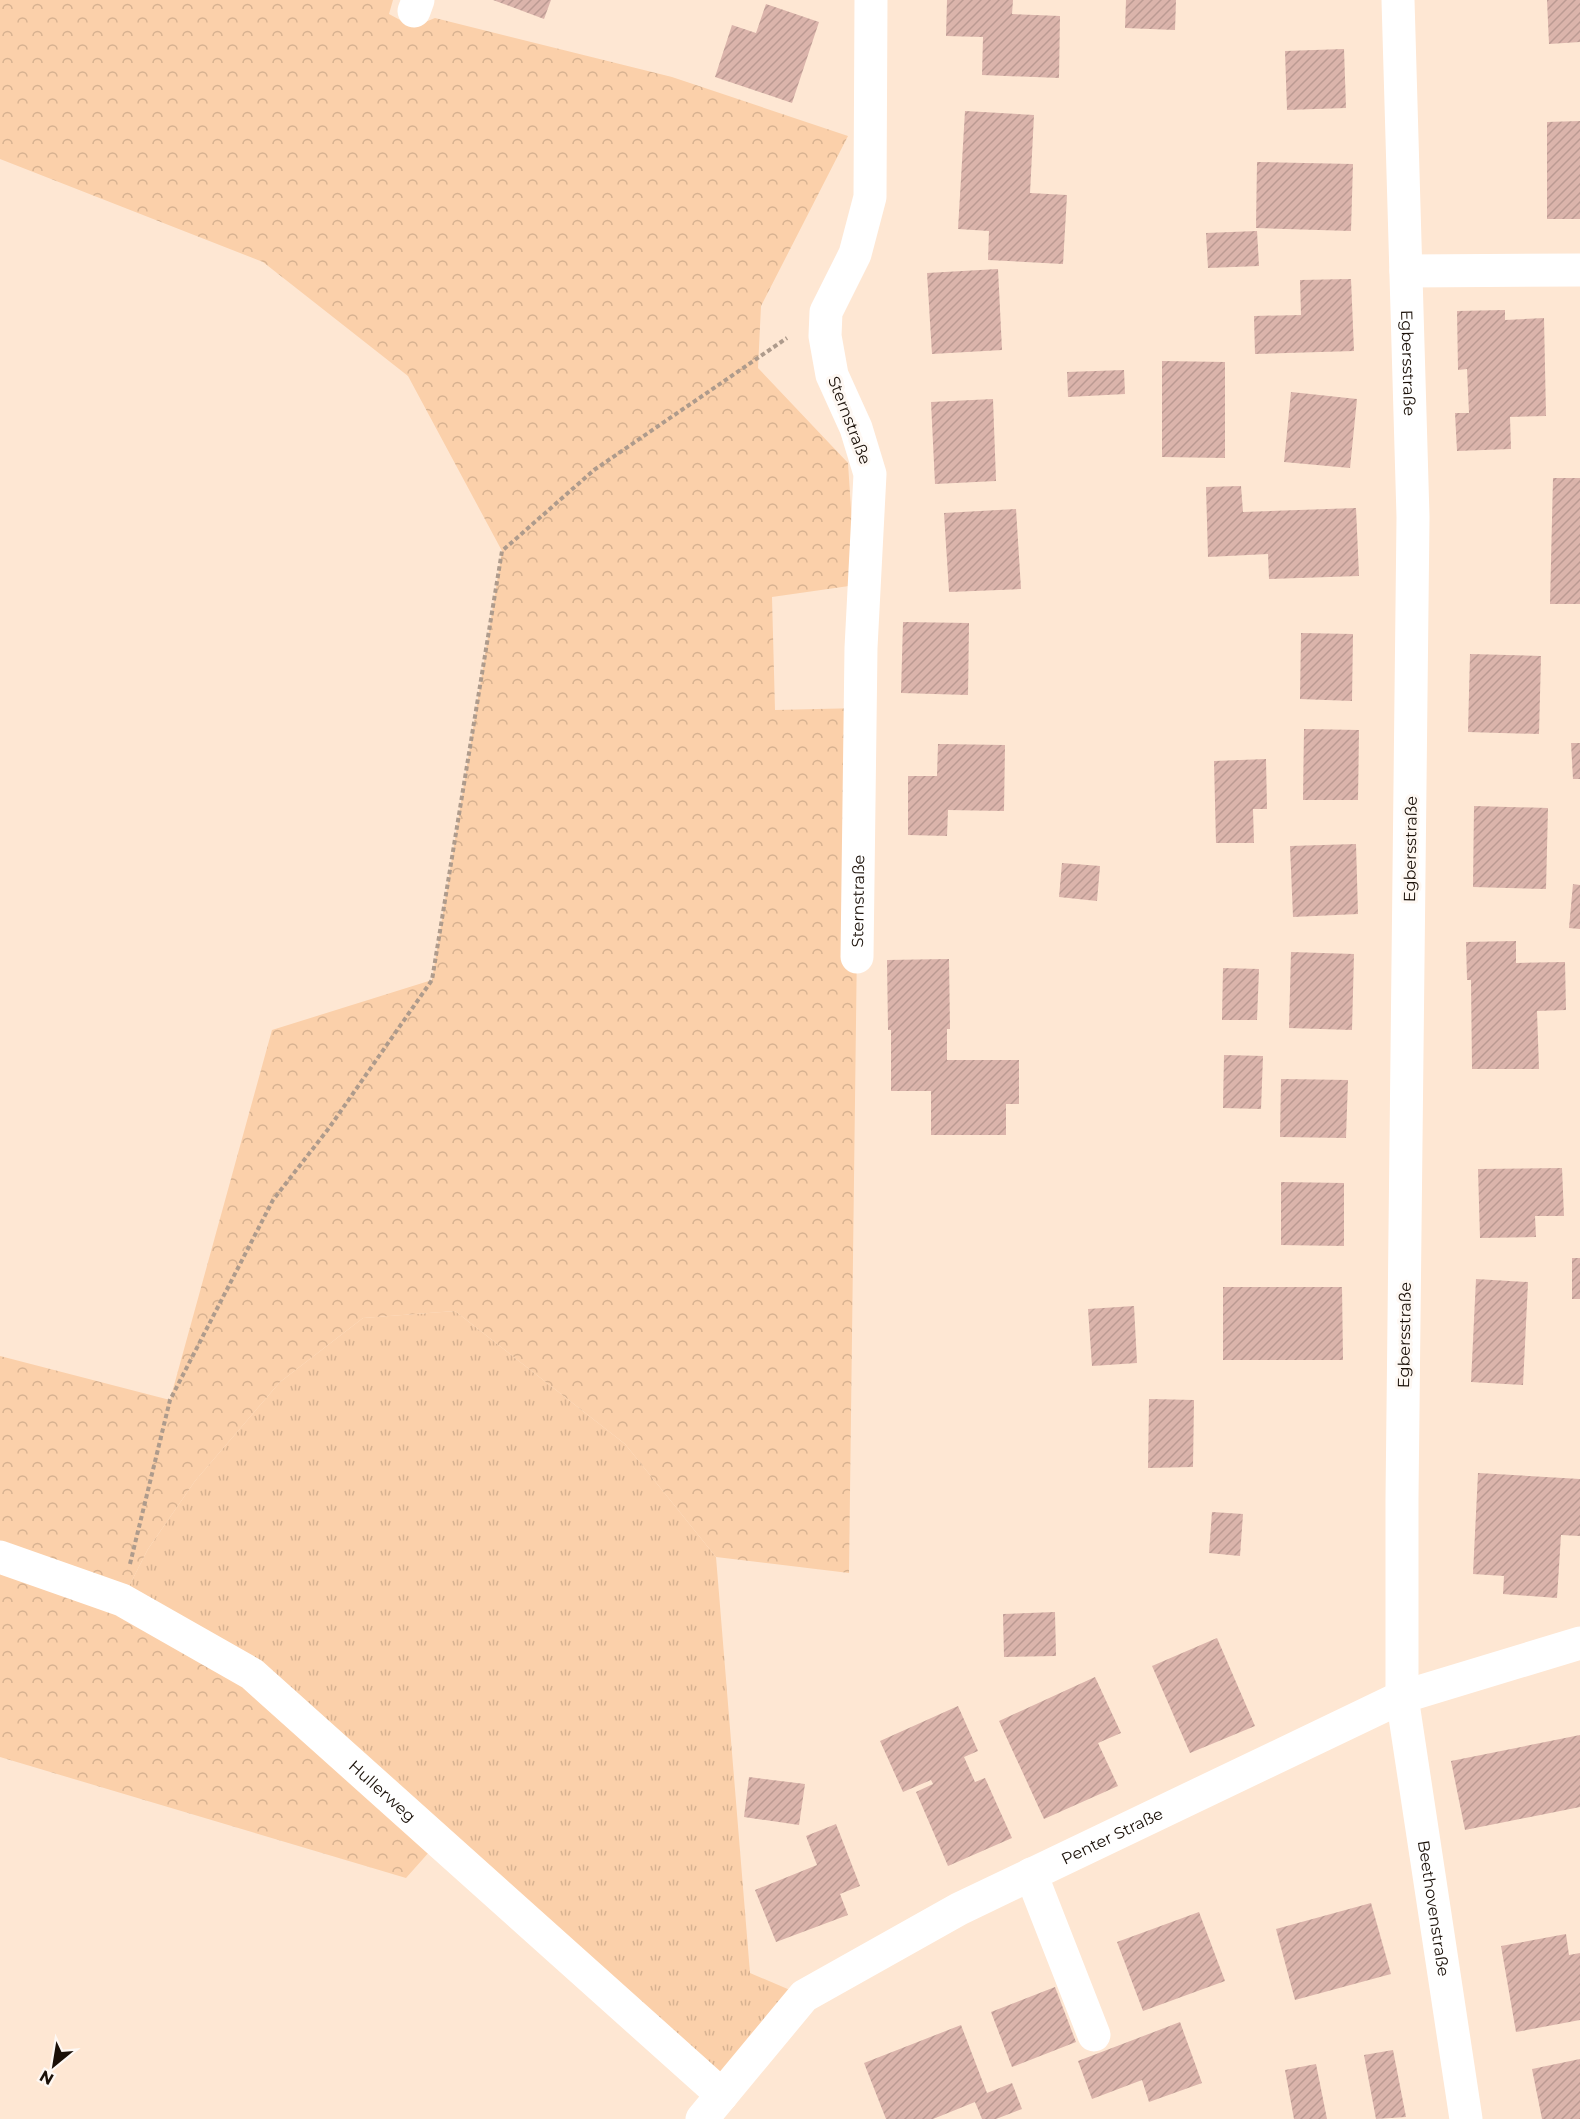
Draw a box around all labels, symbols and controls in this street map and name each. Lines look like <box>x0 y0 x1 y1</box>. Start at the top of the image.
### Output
street label: Egbersstraße <box>1397 310 1419 416</box>
street label: Sternstraße <box>824 374 875 467</box>
street label: Egbersstraße <box>1400 796 1421 902</box>
street label: Sternstraße <box>848 855 868 948</box>
street label: Egbersstraße <box>1394 1282 1415 1388</box>
street label: Hullerweg <box>345 1756 419 1826</box>
street label: Penter Straße <box>1058 1804 1166 1869</box>
street label: Beethovenstraße <box>1414 1839 1453 1978</box>
north arrow <box>24 2035 84 2095</box>
text: N <box>36 2066 57 2089</box>

